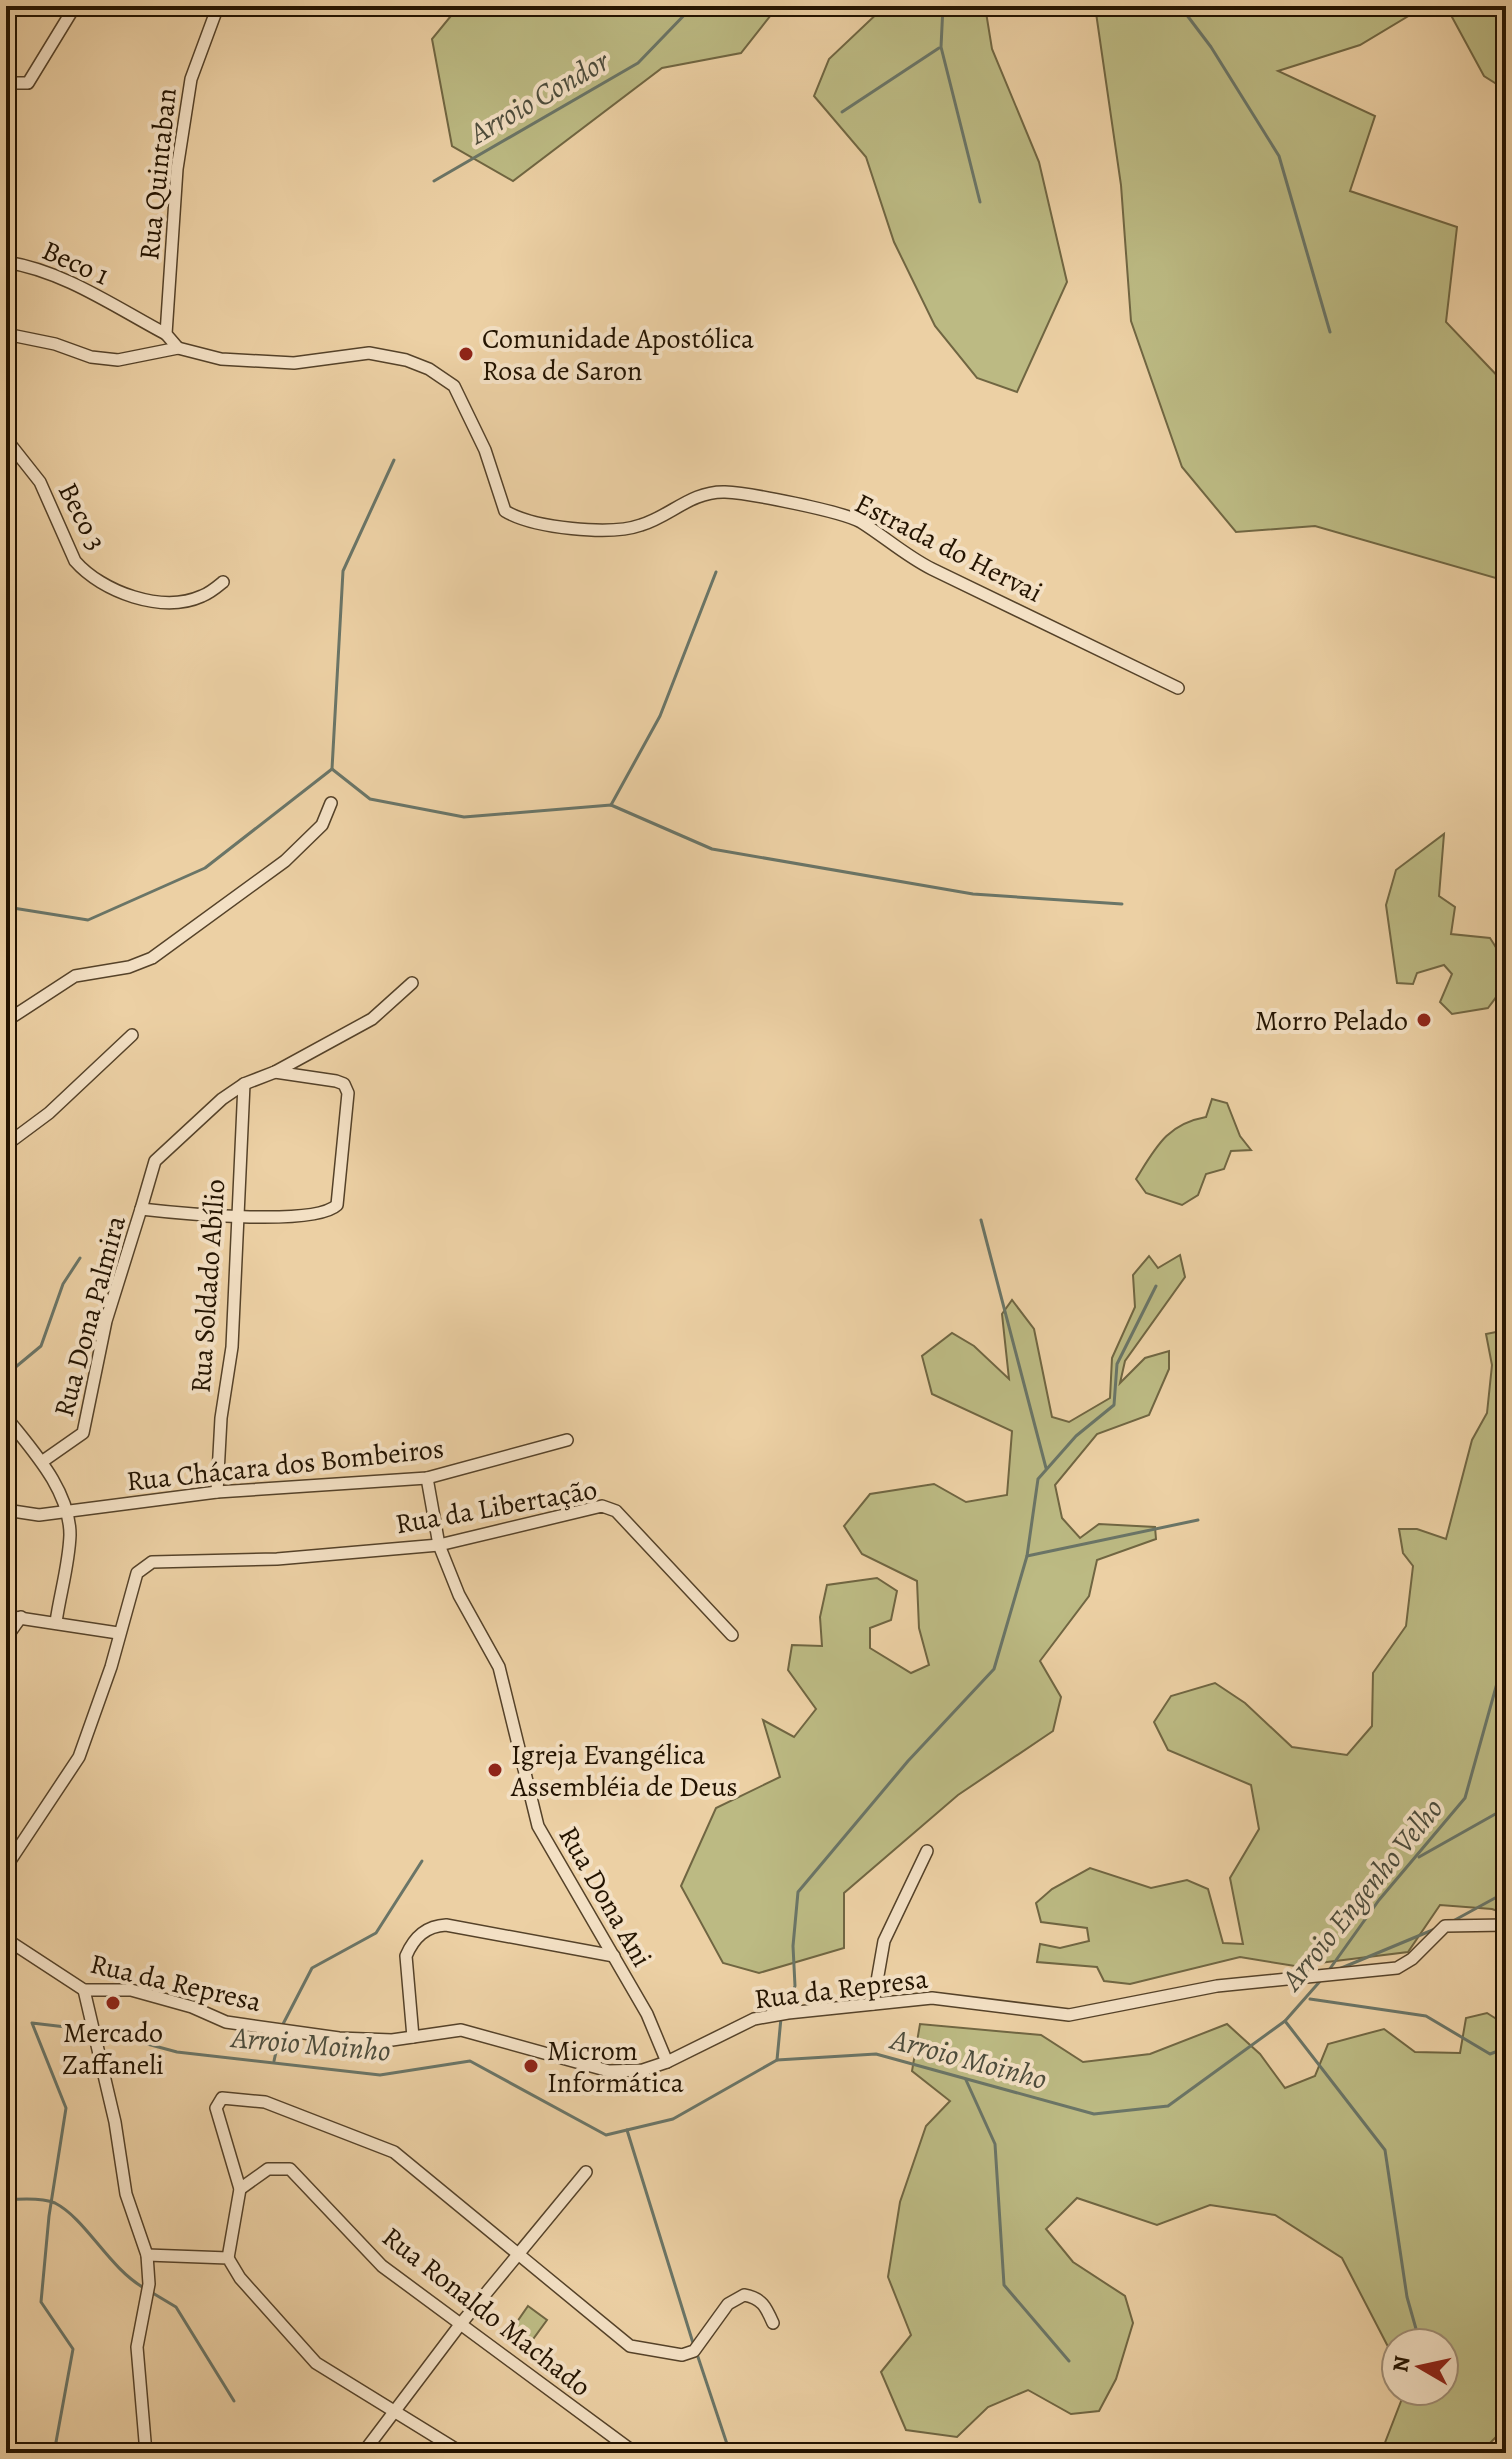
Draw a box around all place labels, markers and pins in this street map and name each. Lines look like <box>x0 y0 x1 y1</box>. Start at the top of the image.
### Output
place label: Comunidade Apostólica Rosa de Saron <box>482 320 754 390</box>
marker: Comunidade Apostólica Rosa de Saron <box>457 345 475 363</box>
place label: Morro Pelado <box>1255 1002 1408 1040</box>
marker: Morro Pelado <box>1415 1011 1433 1029</box>
place label: Igreja Evangélica Assembléia de Deus <box>510 1736 738 1806</box>
marker: Igreja Evangélica Assembléia de Deus <box>486 1761 504 1779</box>
marker: Mercado Zaffaneli <box>104 1994 122 2012</box>
place label: Mercado Zaffaneli <box>62 2014 164 2084</box>
place label: Microm Informática <box>547 2032 684 2102</box>
marker: Microm Informática <box>522 2057 540 2075</box>

